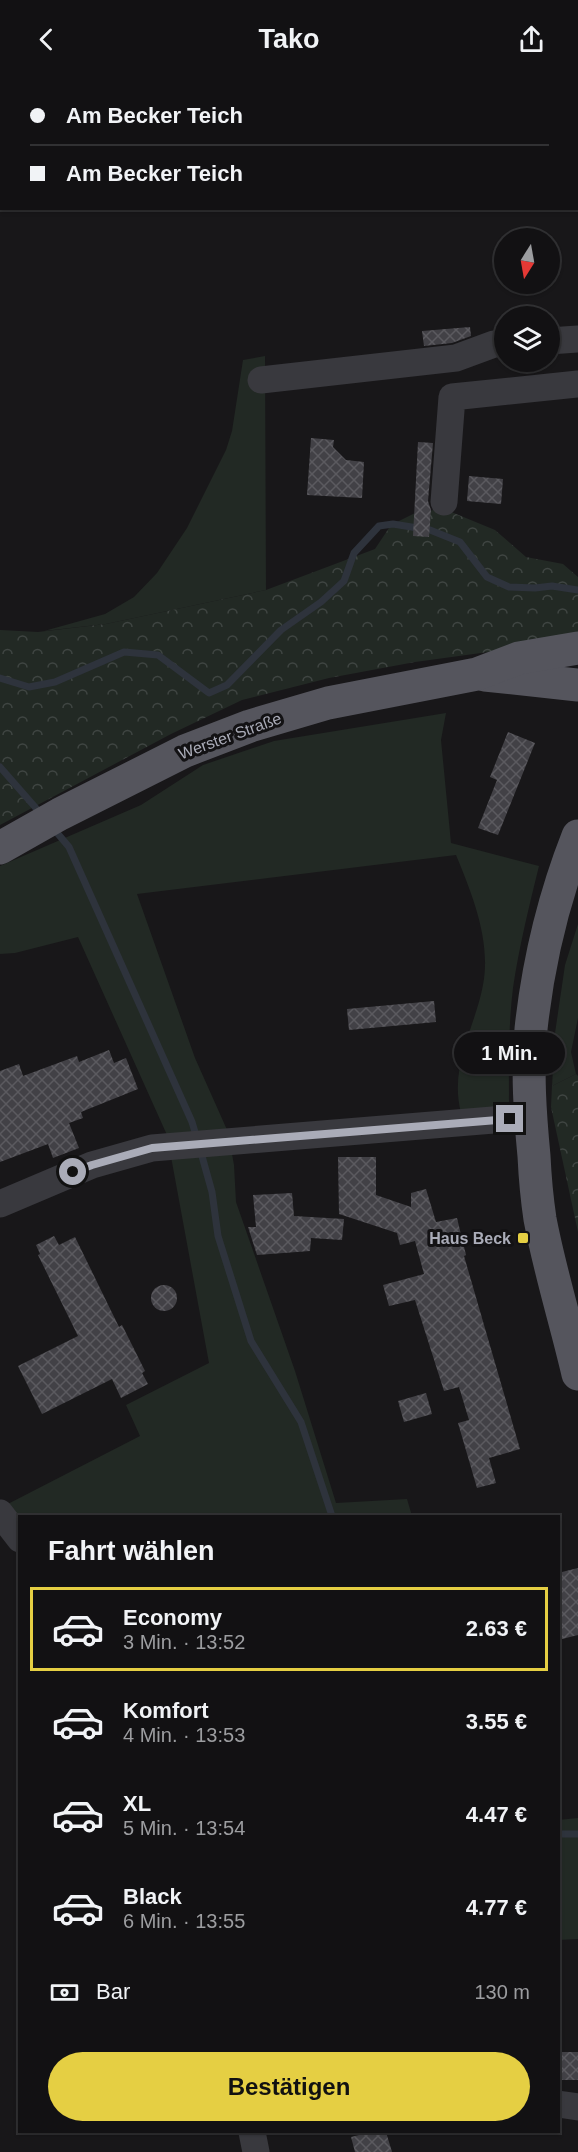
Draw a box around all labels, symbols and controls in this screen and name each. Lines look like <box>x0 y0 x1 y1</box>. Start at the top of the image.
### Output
icon: back <box>30 23 63 56</box>
icon: share <box>515 23 548 56</box>
text: Tako <box>258 24 320 54</box>
text: Am Becker Teich <box>66 103 243 128</box>
text: Am Becker Teich <box>66 161 243 186</box>
north arrow <box>494 228 560 294</box>
map controls <box>494 228 560 372</box>
button: layers <box>494 306 560 372</box>
street label: Werster Straße <box>176 709 284 762</box>
callout: 1 Min. <box>454 1032 566 1074</box>
text: 1 Min. <box>481 1042 538 1064</box>
route end <box>496 1105 523 1132</box>
route start <box>59 1158 86 1185</box>
place label: Haus Beck <box>429 1230 511 1247</box>
marker: Haus Beck <box>516 1231 530 1245</box>
text: Fahrt wählen <box>48 1536 215 1566</box>
icon: car <box>51 1602 105 1656</box>
text: Economy <box>123 1605 222 1630</box>
text: 2.63 € <box>466 1616 527 1641</box>
text: 3 Min. · 13:52 <box>123 1631 245 1653</box>
icon: car <box>51 1695 105 1749</box>
text: Komfort <box>123 1698 209 1723</box>
text: 3.55 € <box>466 1709 527 1734</box>
text: 4 Min. · 13:53 <box>123 1724 245 1746</box>
icon: car <box>51 1788 105 1842</box>
text: XL <box>123 1791 151 1816</box>
text: 4.47 € <box>466 1802 527 1827</box>
text: 5 Min. · 13:54 <box>123 1817 245 1839</box>
icon: car <box>51 1881 105 1935</box>
text: Black <box>123 1884 182 1909</box>
text: 4.77 € <box>466 1895 527 1920</box>
text: 6 Min. · 13:55 <box>123 1910 245 1932</box>
icon: cash <box>48 1976 81 2009</box>
text: Bar <box>96 1979 130 2004</box>
text: 130 m <box>474 1981 530 2003</box>
button: Bestätigen <box>48 2052 530 2121</box>

